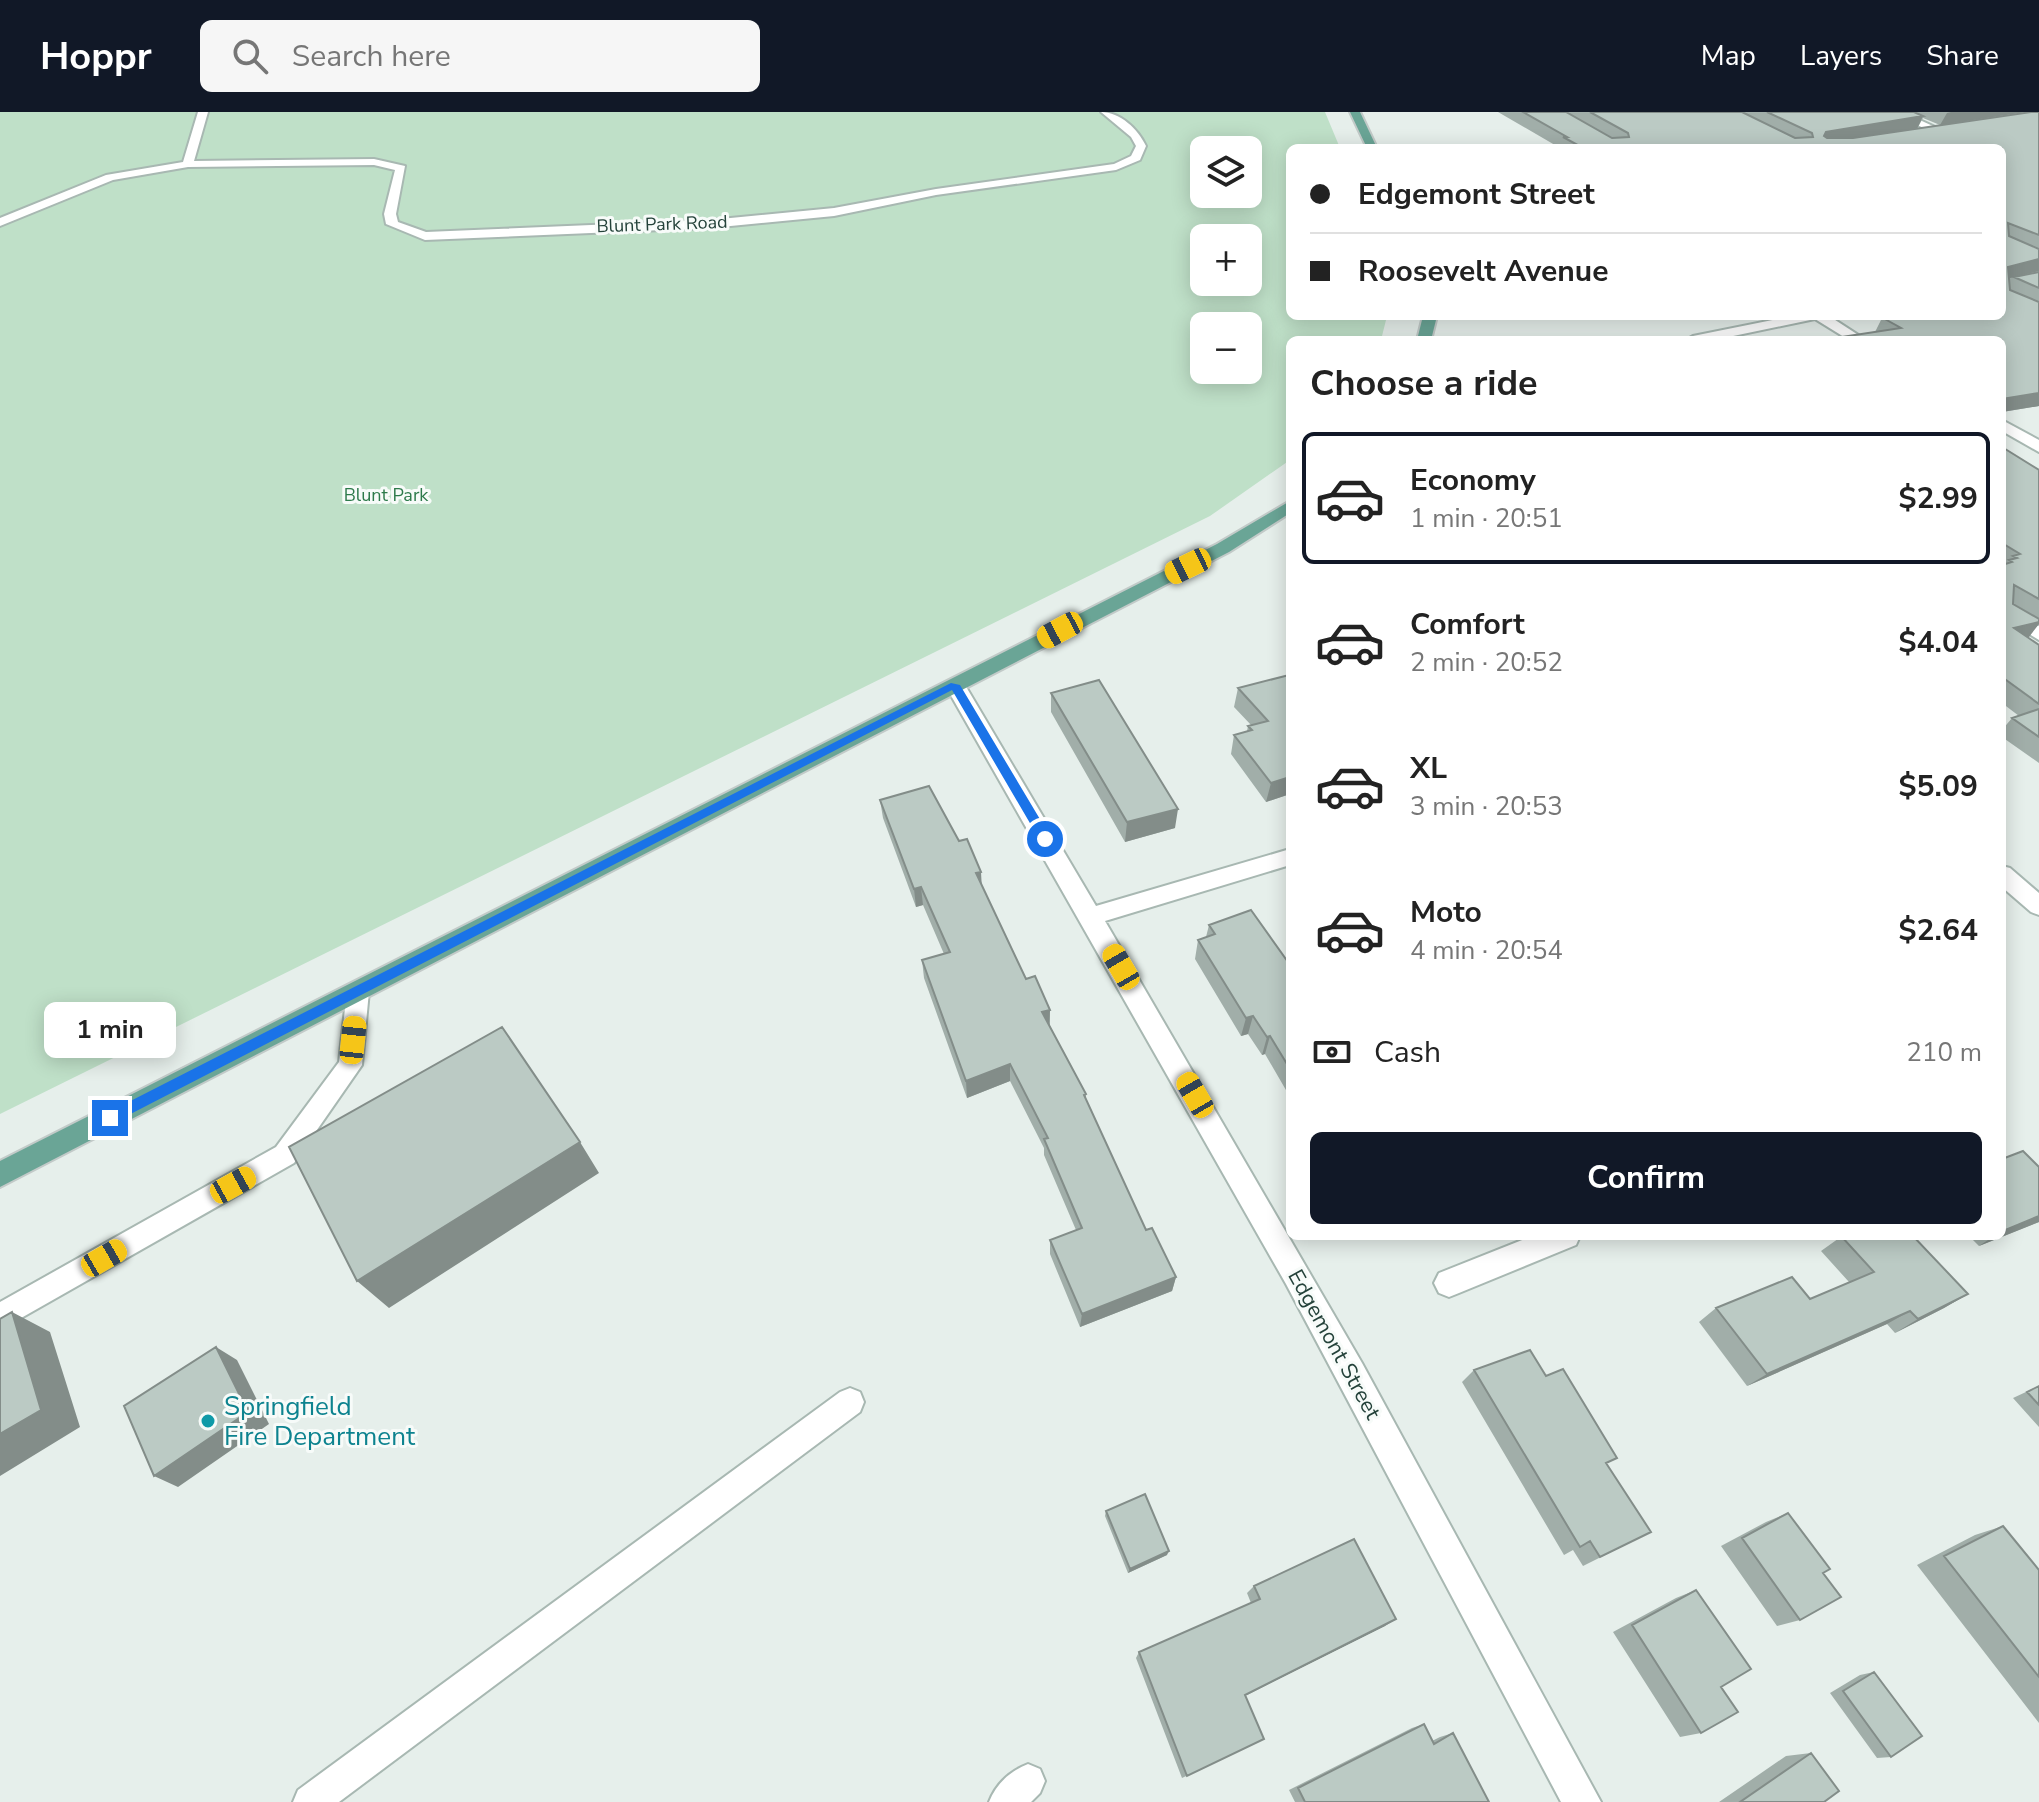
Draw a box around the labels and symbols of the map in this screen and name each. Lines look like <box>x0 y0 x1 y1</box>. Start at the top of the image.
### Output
street label: Blunt Park Road <box>596 210 728 238</box>
park label: Blunt Park <box>344 483 429 507</box>
car <box>1161 545 1215 587</box>
car <box>1033 608 1087 652</box>
route start <box>1027 821 1063 857</box>
car <box>1099 940 1143 994</box>
callout: 1 min <box>44 1002 176 1058</box>
car <box>339 1015 367 1065</box>
car <box>1173 1068 1217 1122</box>
route end <box>92 1100 128 1136</box>
car <box>206 1163 260 1207</box>
car <box>77 1236 131 1280</box>
street label: Edgemont Street <box>1280 1264 1388 1425</box>
place label: Springfield Fire Department <box>224 1389 416 1454</box>
marker: Springfield Fire Department <box>199 1412 217 1430</box>

